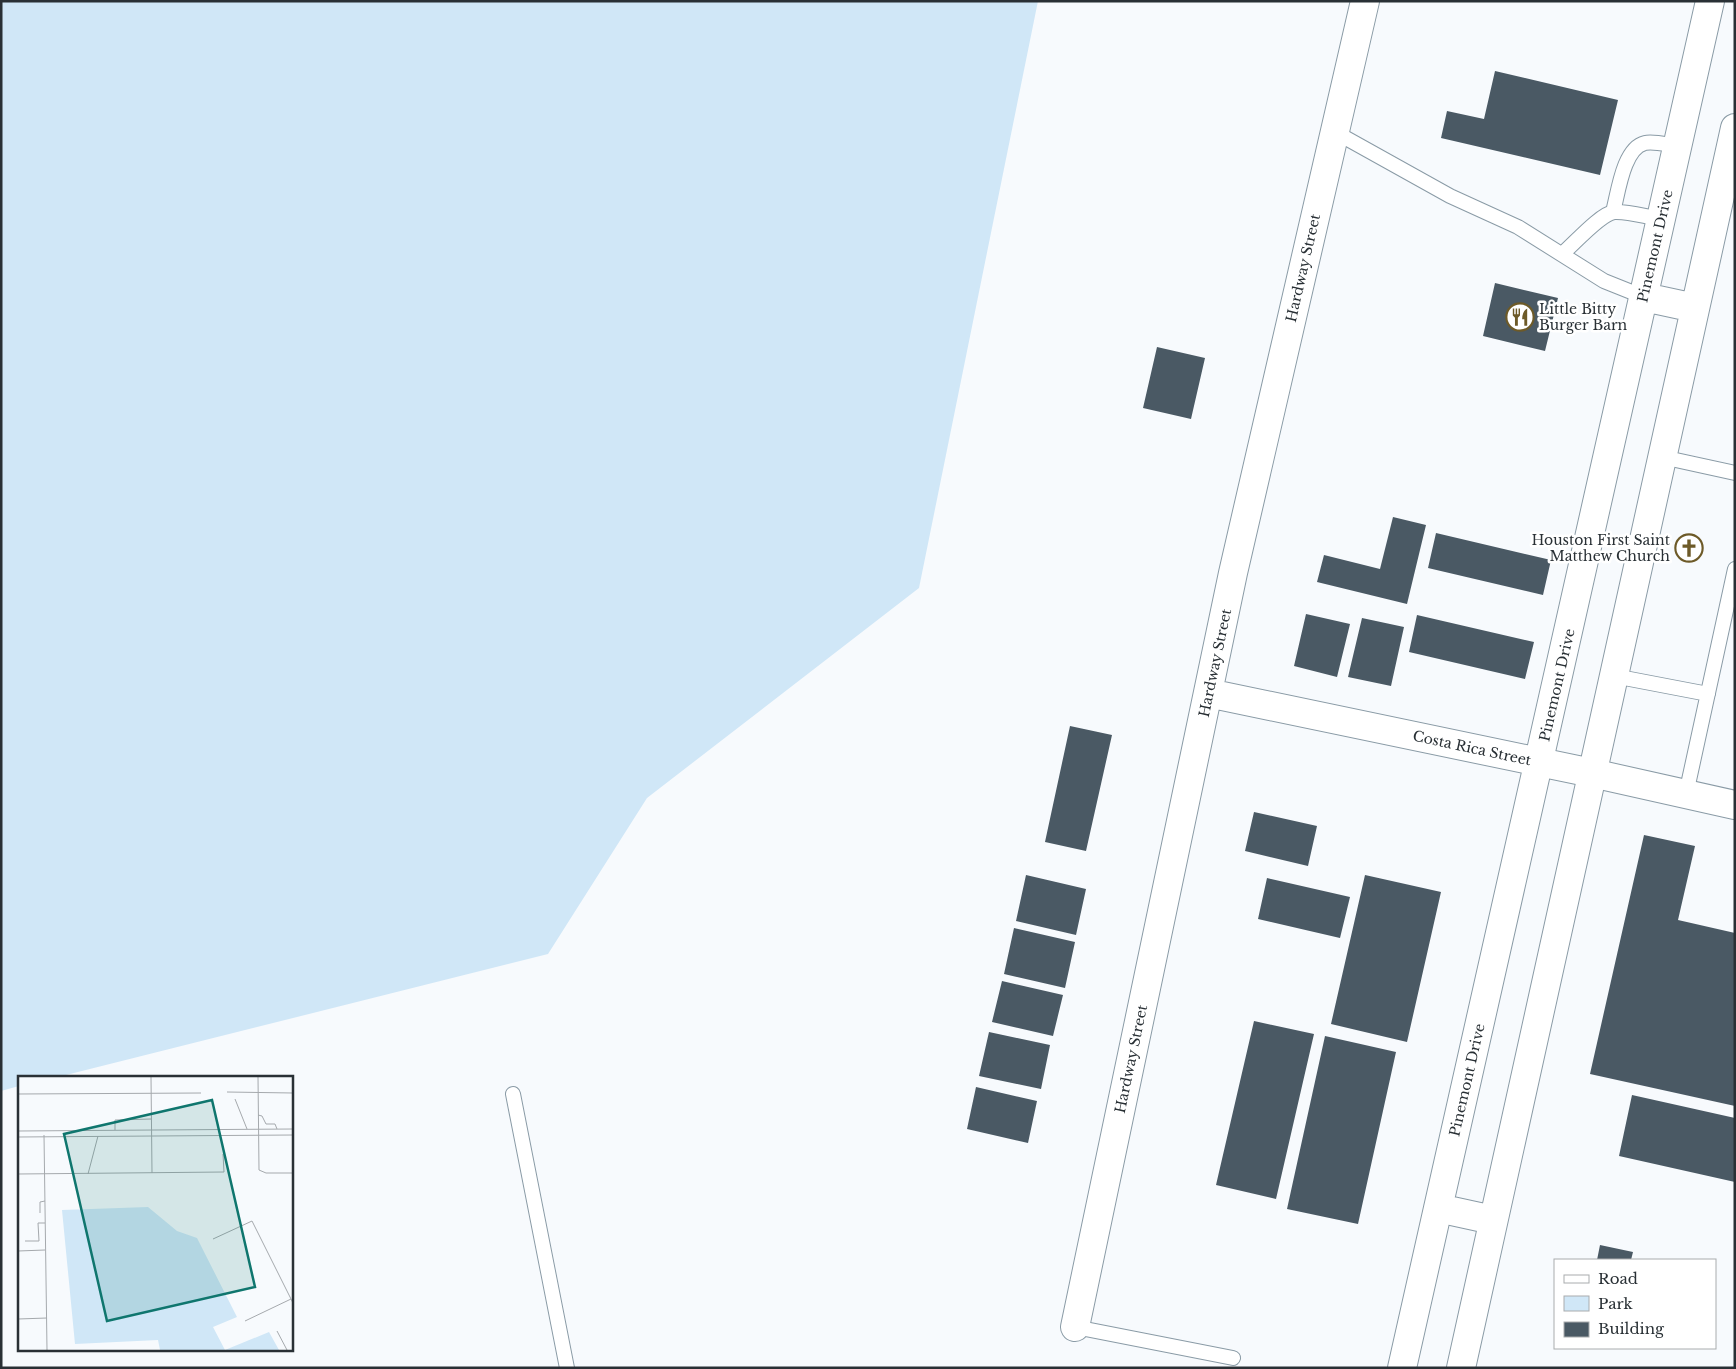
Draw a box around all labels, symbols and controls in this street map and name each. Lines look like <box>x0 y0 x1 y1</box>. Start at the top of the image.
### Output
street label: Pinemont Drive <box>1633 188 1677 304</box>
street label: Hardway Street <box>1282 211 1324 324</box>
place label: Little Bitty Burger Barn <box>1539 300 1628 334</box>
restaurant icon: Little Bitty Burger Barn <box>1505 302 1535 332</box>
place label: Houston First Saint Matthew Church <box>1531 531 1671 565</box>
church icon: Houston First Saint Matthew Church <box>1674 533 1704 563</box>
street label: Hardway Street <box>1195 606 1235 719</box>
street label: Pinemont Drive <box>1535 627 1579 743</box>
street label: Costa Rica Street <box>1411 727 1534 769</box>
street label: Hardway Street <box>1111 1002 1151 1115</box>
street label: Pinemont Drive <box>1445 1022 1489 1138</box>
inset map <box>18 1076 292 1352</box>
legend <box>1554 1259 1716 1349</box>
text: Road <box>1598 1269 1638 1288</box>
text: Park <box>1598 1294 1634 1313</box>
text: Building <box>1598 1319 1665 1338</box>

